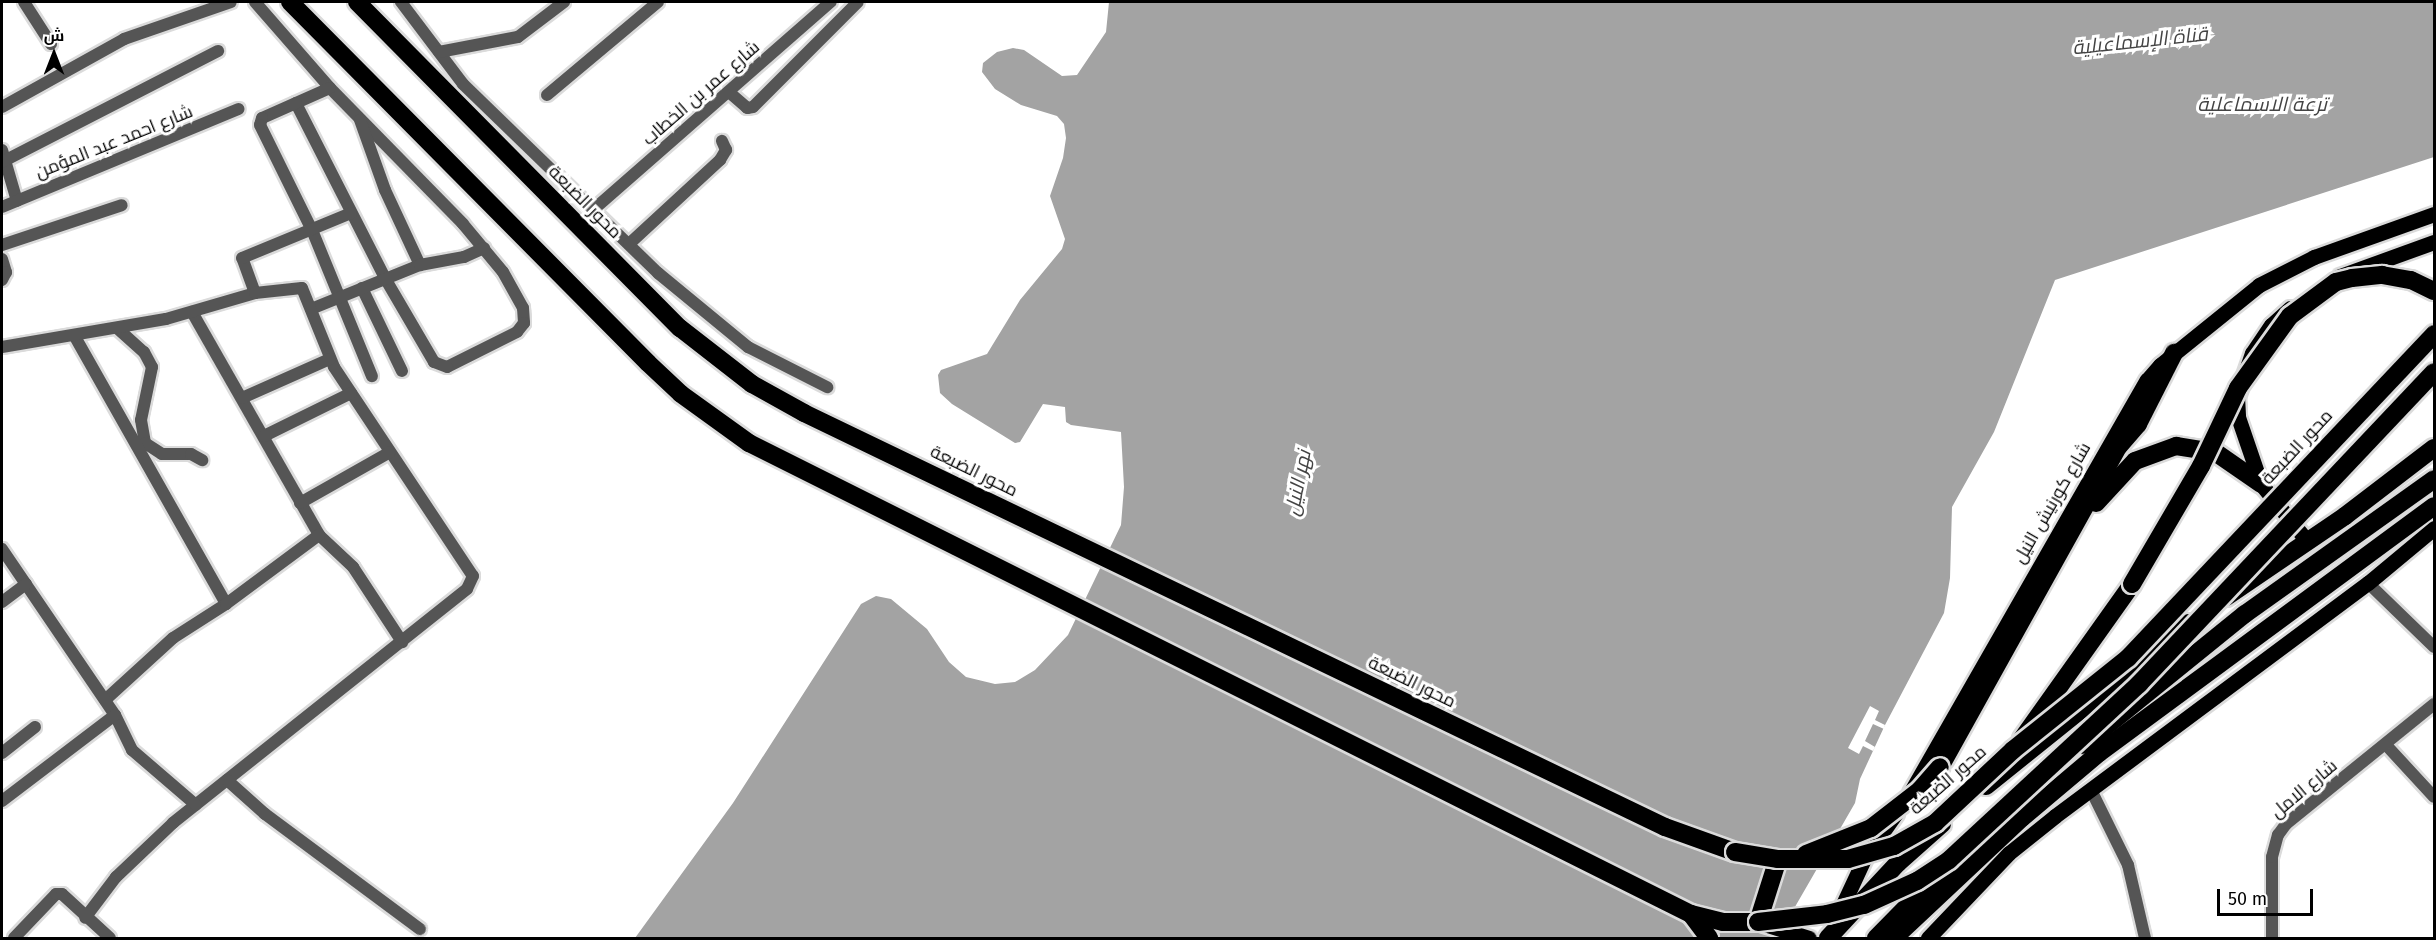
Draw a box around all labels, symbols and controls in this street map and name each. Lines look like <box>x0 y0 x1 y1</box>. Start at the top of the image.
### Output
water label: قناة الإسماعيلية <box>2071 22 2209 60</box>
north arrow <box>24 24 84 84</box>
text: ش <box>44 26 64 45</box>
street label: شارع عمر بن الخطاب <box>638 36 764 150</box>
water label: ترعة الاسماعلية <box>2197 92 2327 116</box>
street label: شارع احمد عبد المؤمن <box>32 101 196 183</box>
street label: محور الضبعة <box>544 161 626 243</box>
street label: محور الضبعة <box>2257 405 2337 489</box>
street label: شارع كورنيش النيل <box>2009 439 2095 567</box>
street label: محور الضبعة <box>927 441 1021 501</box>
water label: نهر النيل <box>1280 448 1316 518</box>
street label: محور الضبعة <box>1365 652 1459 712</box>
street label: محور الضبعة <box>1905 741 1991 819</box>
street label: شارع الامل <box>2266 755 2342 823</box>
scale bar <box>2220 877 2316 915</box>
text: 50 m <box>2228 888 2267 910</box>

